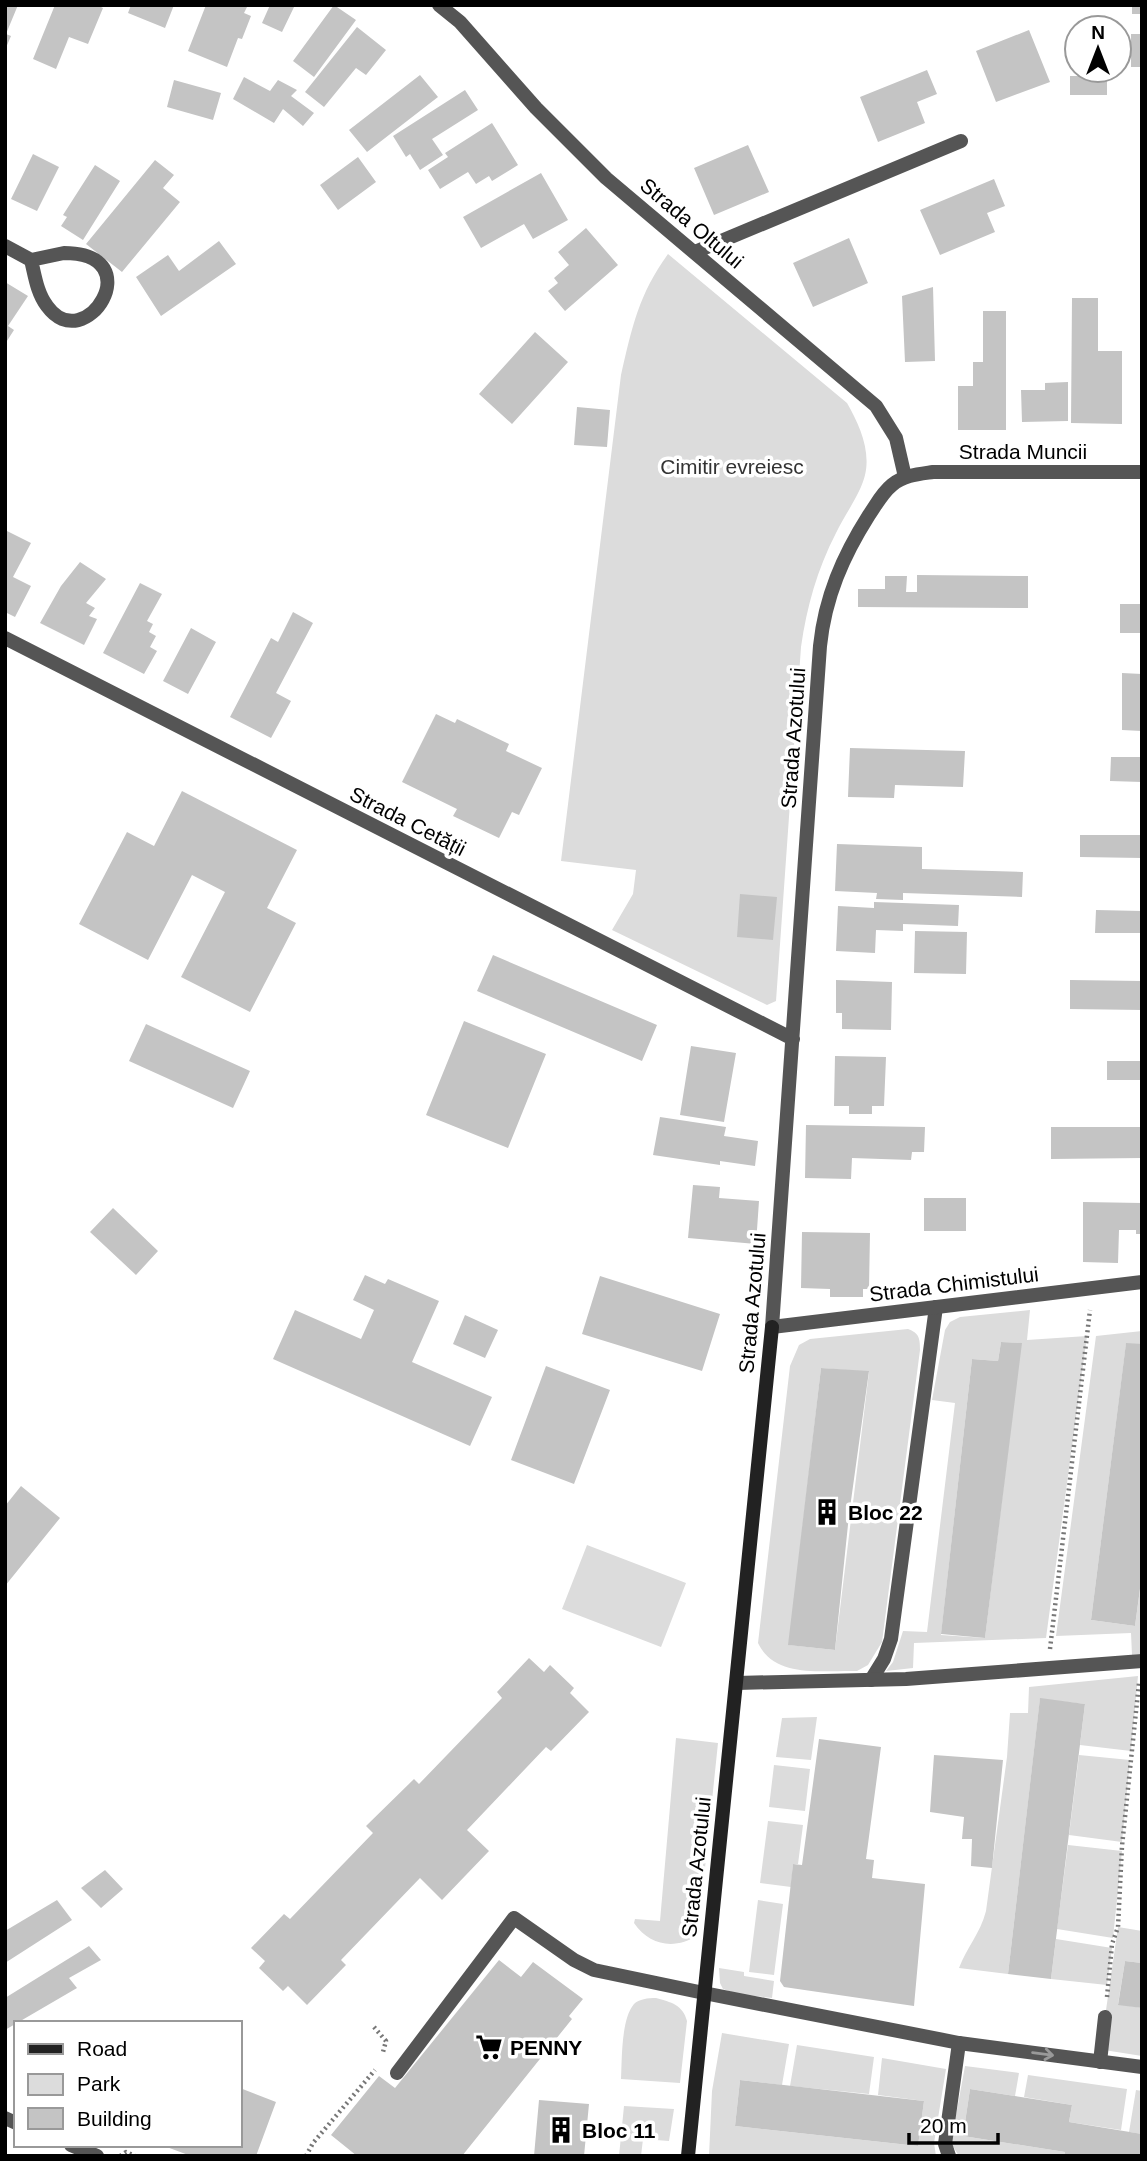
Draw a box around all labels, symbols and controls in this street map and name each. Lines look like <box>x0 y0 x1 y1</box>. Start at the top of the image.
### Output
north arrow <box>1063 14 1133 84</box>
text: N <box>1091 22 1105 43</box>
street label: Strada Oltului <box>636 173 748 273</box>
street label: Strada Muncii <box>959 440 1087 463</box>
park label: Cimitir evreiesc <box>660 455 804 478</box>
street label: Strada Azotului <box>777 667 809 809</box>
street label: Strada Cetății <box>346 782 470 860</box>
street label: Strada Azotului <box>734 1232 770 1374</box>
street label: Strada Chimistului <box>868 1262 1040 1306</box>
building icon: Bloc 22 <box>812 1497 842 1527</box>
place label: Bloc 22 <box>848 1501 923 1524</box>
street label: Strada Azotului <box>677 1796 715 1938</box>
legend <box>14 2021 242 2147</box>
supermarket icon: PENNY <box>474 2032 504 2062</box>
place label: PENNY <box>510 2036 582 2059</box>
text: Road <box>77 2037 127 2060</box>
one-way arrow <box>1031 2048 1054 2061</box>
text: Park <box>77 2072 121 2095</box>
scale bar <box>909 2102 998 2146</box>
text: Building <box>77 2107 152 2130</box>
text: 20 m <box>920 2114 967 2137</box>
building icon: Bloc 11 <box>546 2115 576 2145</box>
place label: Bloc 11 <box>582 2119 656 2142</box>

